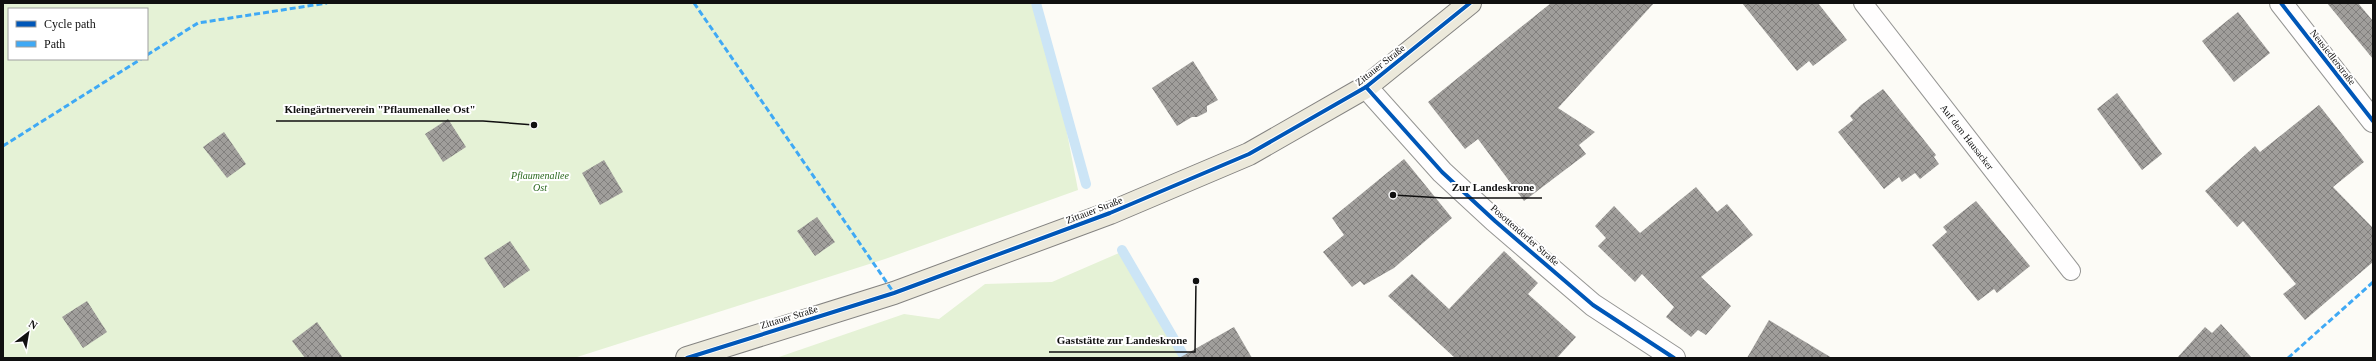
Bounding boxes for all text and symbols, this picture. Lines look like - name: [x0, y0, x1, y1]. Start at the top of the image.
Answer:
- legend: [8, 8, 148, 60]
- text: Cycle path: [44, 17, 96, 31]
- street label: Neusiedlerstraße: [2308, 27, 2358, 87]
- text: Path: [44, 37, 65, 51]
- street label: Zittauer Straße: [1353, 42, 1407, 88]
- callout: Kleingärtnerverein "Pflaumenallee Ost": [276, 98, 483, 121]
- street label: Auf dem Hausacker: [1938, 102, 1996, 172]
- text: Kleingärtnerverein "Pflaumenallee Ost": [284, 103, 476, 115]
- park label: Pflaumenallee Ost: [510, 170, 569, 193]
- callout: Zur Landeskrone: [1443, 175, 1542, 198]
- text: Zur Landeskrone: [1452, 181, 1534, 193]
- street label: Zittauer Straße: [1064, 194, 1124, 226]
- street label: Posottendorfer Straße: [1489, 202, 1562, 268]
- street label: Zittauer Straße: [759, 303, 820, 331]
- north arrow: [8, 313, 48, 353]
- text: N: [27, 317, 40, 332]
- callout: Gaststätte zur Landeskrone: [1049, 329, 1195, 352]
- text: Gaststätte zur Landeskrone: [1057, 334, 1187, 346]

